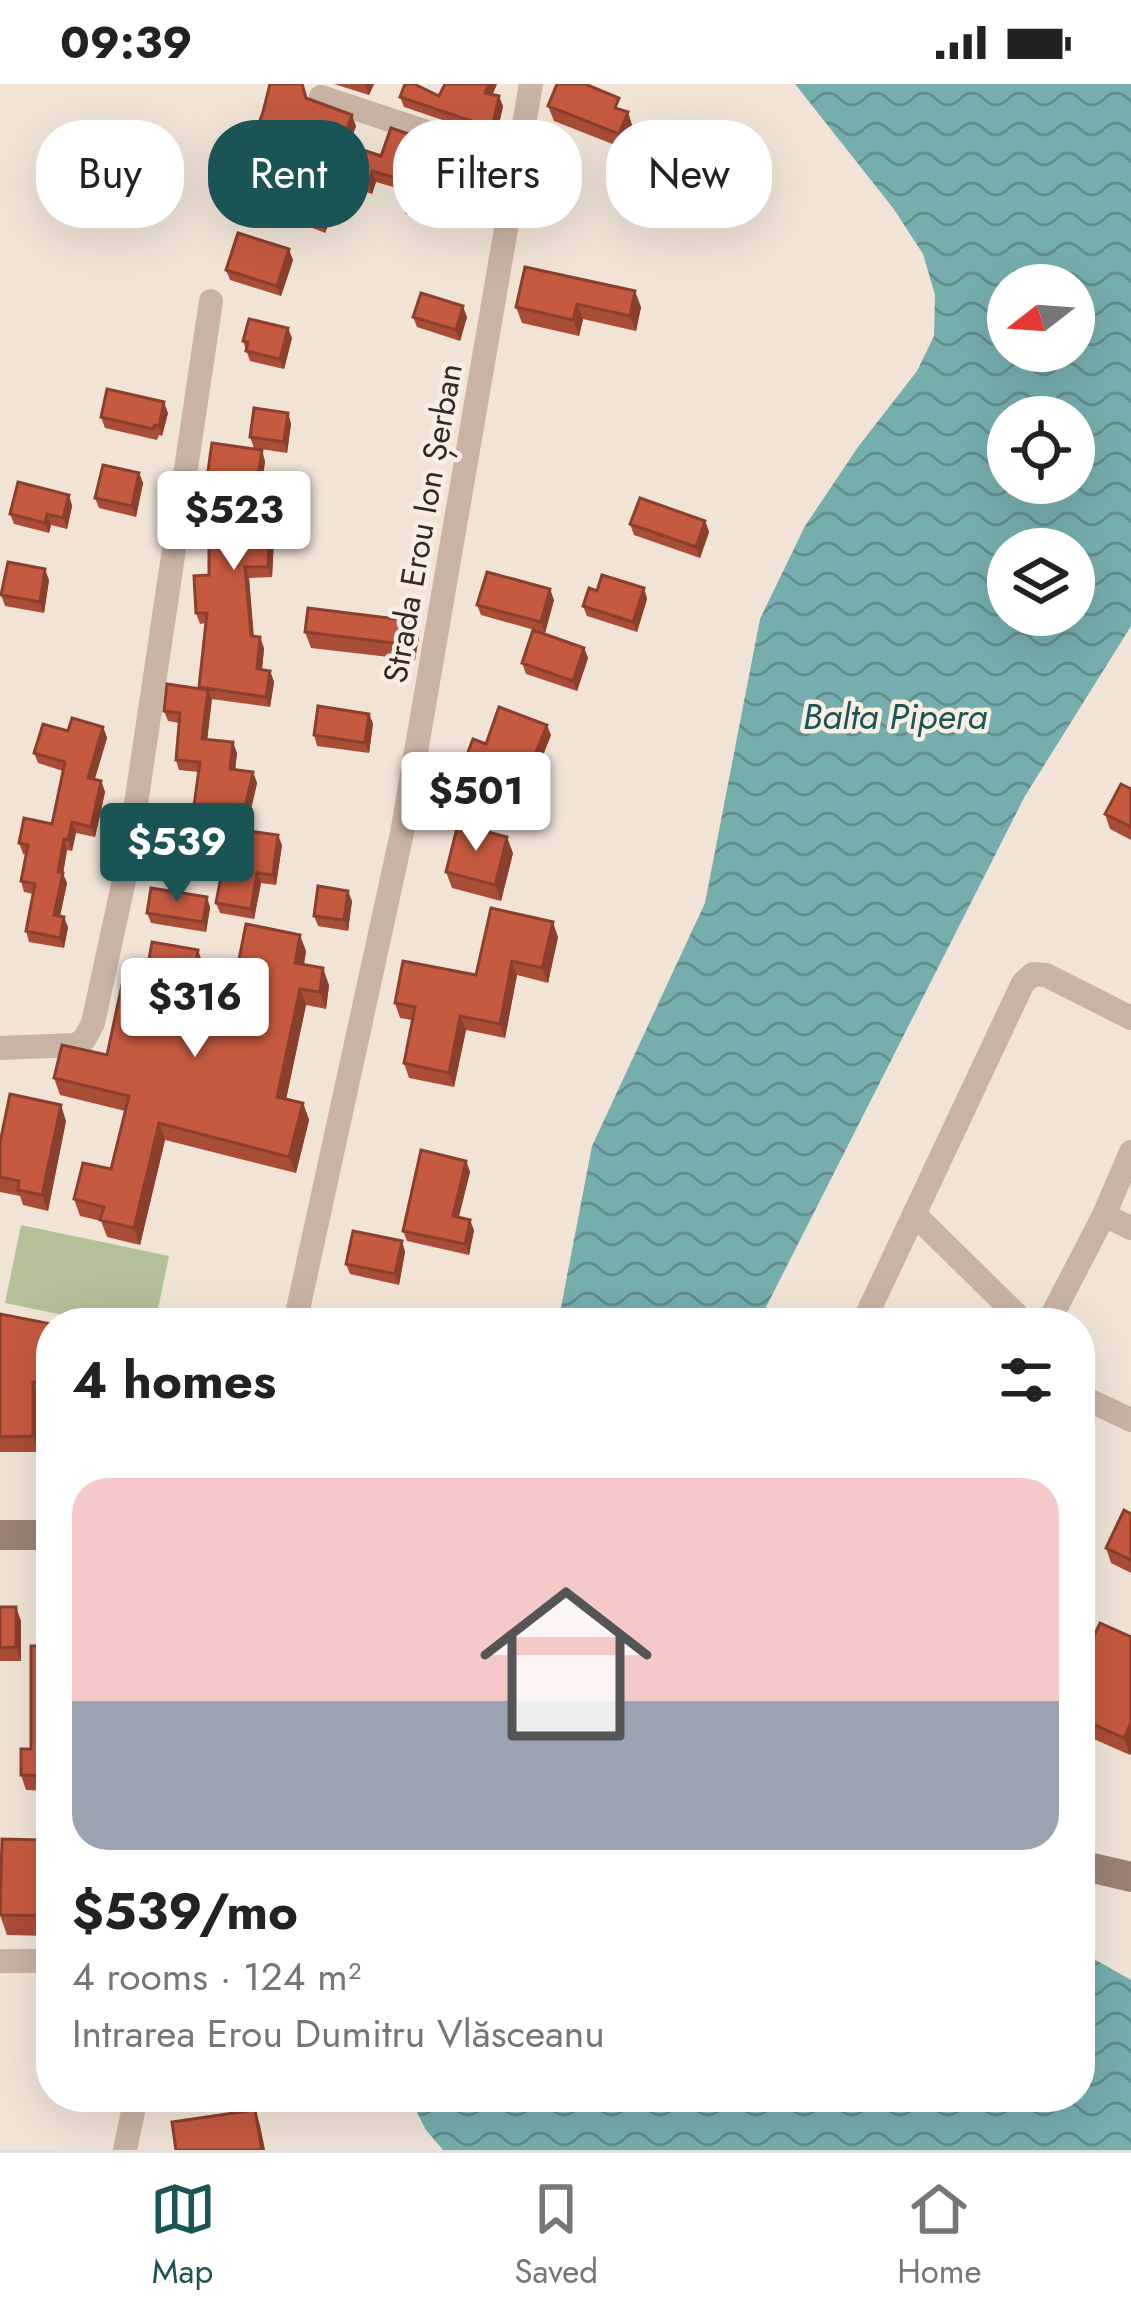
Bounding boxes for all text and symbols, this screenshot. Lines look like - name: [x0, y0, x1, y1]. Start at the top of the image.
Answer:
- text: 09:39: [60, 10, 192, 75]
- chip: Buy: [36, 120, 184, 228]
- chip: Rent: [208, 120, 369, 228]
- chip: Filters: [393, 120, 582, 228]
- chip: New: [606, 120, 772, 228]
- north arrow: [987, 264, 1095, 372]
- map controls: [987, 264, 1095, 636]
- street label: Strada Erou Ion Șerban: [371, 360, 474, 687]
- button: locate: [987, 396, 1095, 504]
- pin: $523: [163, 471, 305, 573]
- text: $523: [184, 481, 284, 538]
- button: layers: [987, 528, 1095, 636]
- water label: Balta Pipera: [803, 690, 987, 742]
- pin: $501: [405, 752, 547, 854]
- text: $501: [428, 762, 524, 819]
- pin: $539: [106, 803, 248, 905]
- text: $539: [127, 813, 227, 870]
- pin: $316: [124, 958, 266, 1060]
- text: $316: [148, 968, 242, 1025]
- text: 4 homes: [72, 1343, 276, 1417]
- icon: filters: [993, 1347, 1059, 1413]
- icon: home: [458, 1556, 674, 1772]
- text: $539/mo: [72, 1874, 298, 1948]
- text: 4 rooms · 124 m²: [72, 1948, 361, 2005]
- text: Intrarea Erou Dumitru Vlăsceanu: [72, 2005, 605, 2062]
- tab: Map: [150, 2176, 216, 2295]
- tab: Saved: [515, 2176, 598, 2295]
- tab: Home: [897, 2176, 981, 2295]

